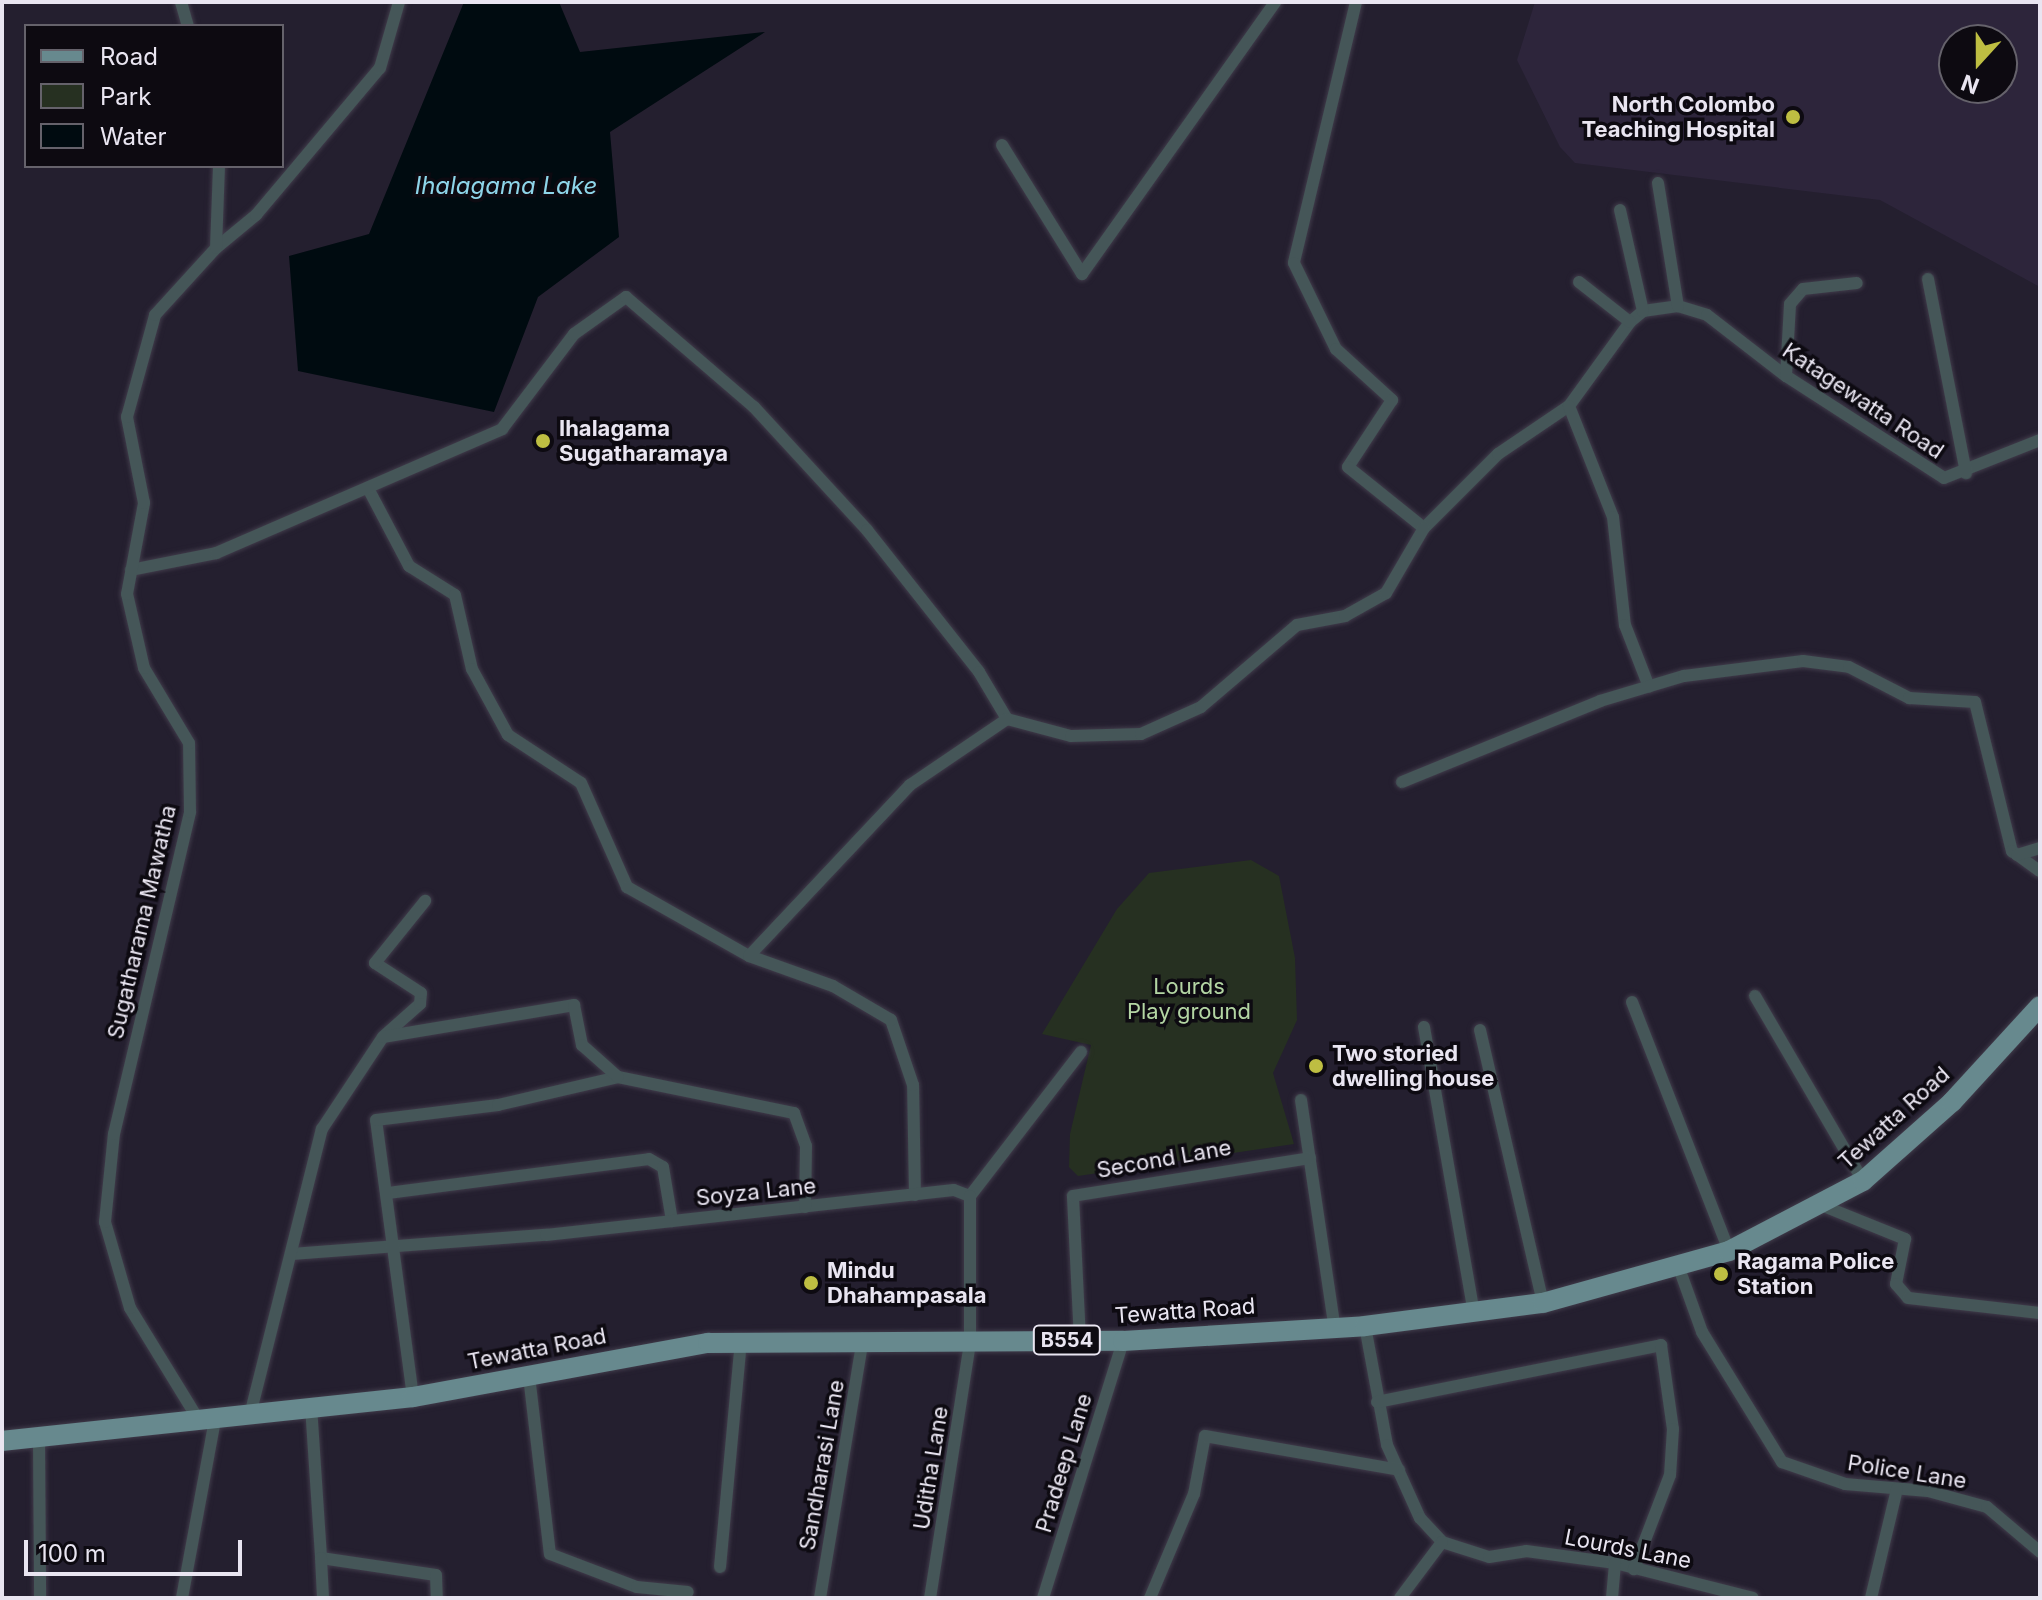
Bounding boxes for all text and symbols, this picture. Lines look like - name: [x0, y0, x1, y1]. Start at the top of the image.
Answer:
- legend: [24, 24, 284, 168]
- north arrow: [1938, 24, 2018, 104]
- text: Road: [100, 42, 158, 71]
- text: N: [1958, 69, 1983, 100]
- text: Park: [100, 82, 151, 111]
- place label: North Colombo Teaching Hospital: [1582, 91, 1775, 142]
- marker: North Colombo Teaching Hospital: [1782, 106, 1804, 128]
- text: Water: [100, 122, 167, 151]
- water label: Ihalagama Lake: [415, 172, 597, 200]
- street label: Katagewatta Road: [1777, 337, 1949, 465]
- place label: Ihalagama Sugatharamaya: [559, 415, 728, 466]
- marker: Ihalagama Sugatharamaya: [534, 432, 552, 450]
- street label: Sugatharama Mawatha: [102, 803, 182, 1041]
- park label: Lourds Play ground: [1127, 973, 1251, 1024]
- place label: Two storied dwelling house: [1332, 1040, 1494, 1092]
- marker: Two storied dwelling house: [1307, 1057, 1325, 1075]
- street label: Tewatta Road: [1833, 1061, 1955, 1175]
- street label: Second Lane: [1095, 1134, 1233, 1184]
- street label: Soyza Lane: [695, 1173, 817, 1211]
- place label: Ragama Police Station: [1737, 1248, 1894, 1300]
- place label: Mindu Dhahampasala: [827, 1257, 987, 1308]
- marker: Ragama Police Station: [1712, 1265, 1730, 1283]
- marker: Mindu Dhahampasala: [802, 1274, 820, 1292]
- street label: Tewatta Road: [1114, 1293, 1256, 1329]
- street label: Tewatta Road: [465, 1323, 609, 1375]
- road number: B554: [1031, 1324, 1103, 1356]
- street label: Sandharasi Lane: [794, 1378, 850, 1552]
- street label: Pradeep Lane: [1030, 1390, 1098, 1536]
- street label: Uditha Lane: [908, 1404, 954, 1532]
- street label: Police Lane: [1846, 1450, 1968, 1494]
- scale bar: [28, 1524, 246, 1574]
- street label: Lourds Lane: [1562, 1524, 1694, 1574]
- text: 100 m: [38, 1539, 106, 1568]

